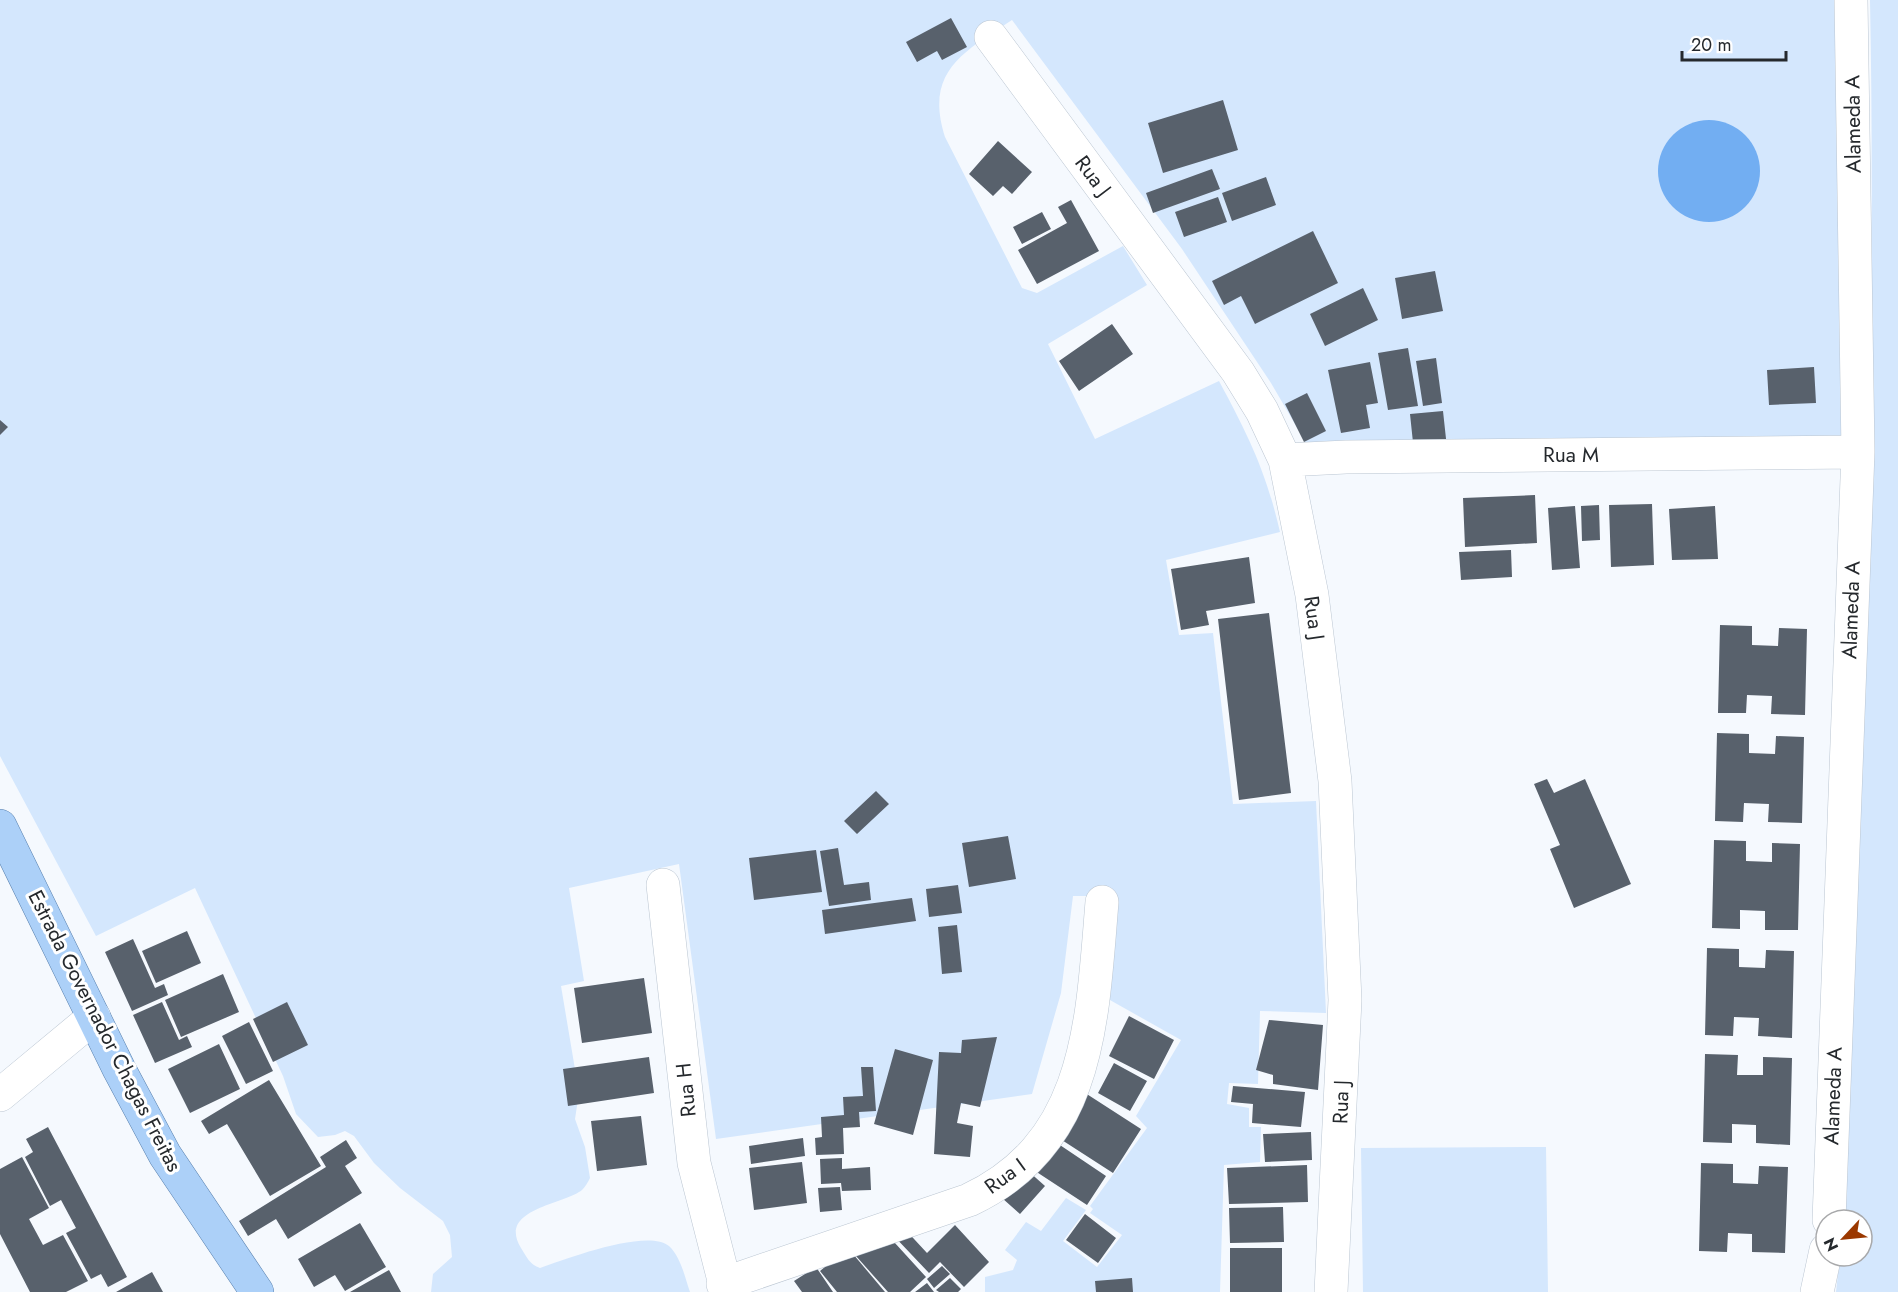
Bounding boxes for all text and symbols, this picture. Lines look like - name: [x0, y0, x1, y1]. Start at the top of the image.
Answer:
- scale bar: [1682, 24, 1786, 62]
- text: 20 m: [1691, 32, 1731, 58]
- street label: Alameda A: [1837, 74, 1869, 173]
- street label: Rua J: [1068, 149, 1118, 203]
- street label: Rua M: [1543, 440, 1599, 470]
- street label: Alameda A: [1834, 560, 1868, 660]
- street label: Rua J: [1296, 594, 1332, 642]
- street label: Estrada Governador Chagas Freitas: [21, 885, 189, 1177]
- street label: Alameda A: [1816, 1046, 1850, 1146]
- street label: Rua H: [668, 1061, 704, 1119]
- street label: Rua J: [1325, 1079, 1357, 1125]
- street label: Rua I: [978, 1151, 1032, 1201]
- north arrow: [1814, 1208, 1874, 1268]
- text: N: [1818, 1234, 1844, 1255]

